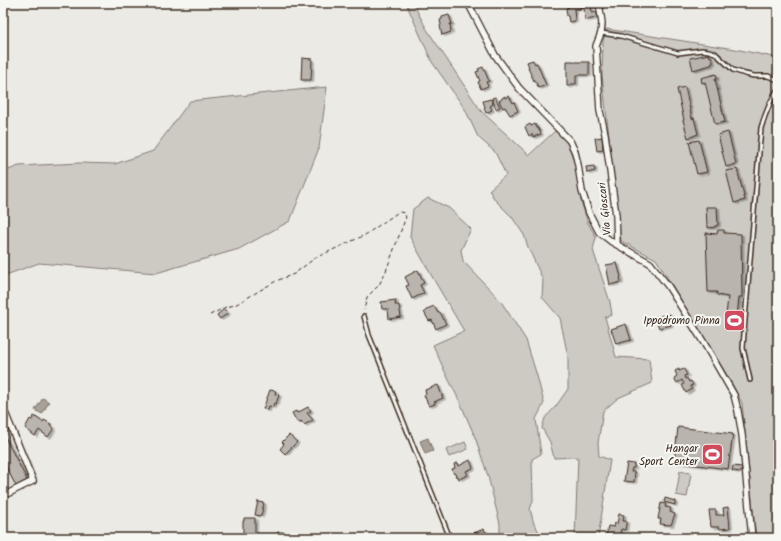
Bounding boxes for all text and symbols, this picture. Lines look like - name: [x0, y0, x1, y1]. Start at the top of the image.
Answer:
- street label: Via Gioscari: [593, 181, 617, 236]
- sports icon: Ippodromo Pinna: [722, 307, 748, 333]
- place label: Ippodromo Pinna: [643, 312, 720, 330]
- place label: Hangar Sport Center: [639, 440, 699, 471]
- sports icon: Hangar Sport Center: [700, 441, 726, 467]

